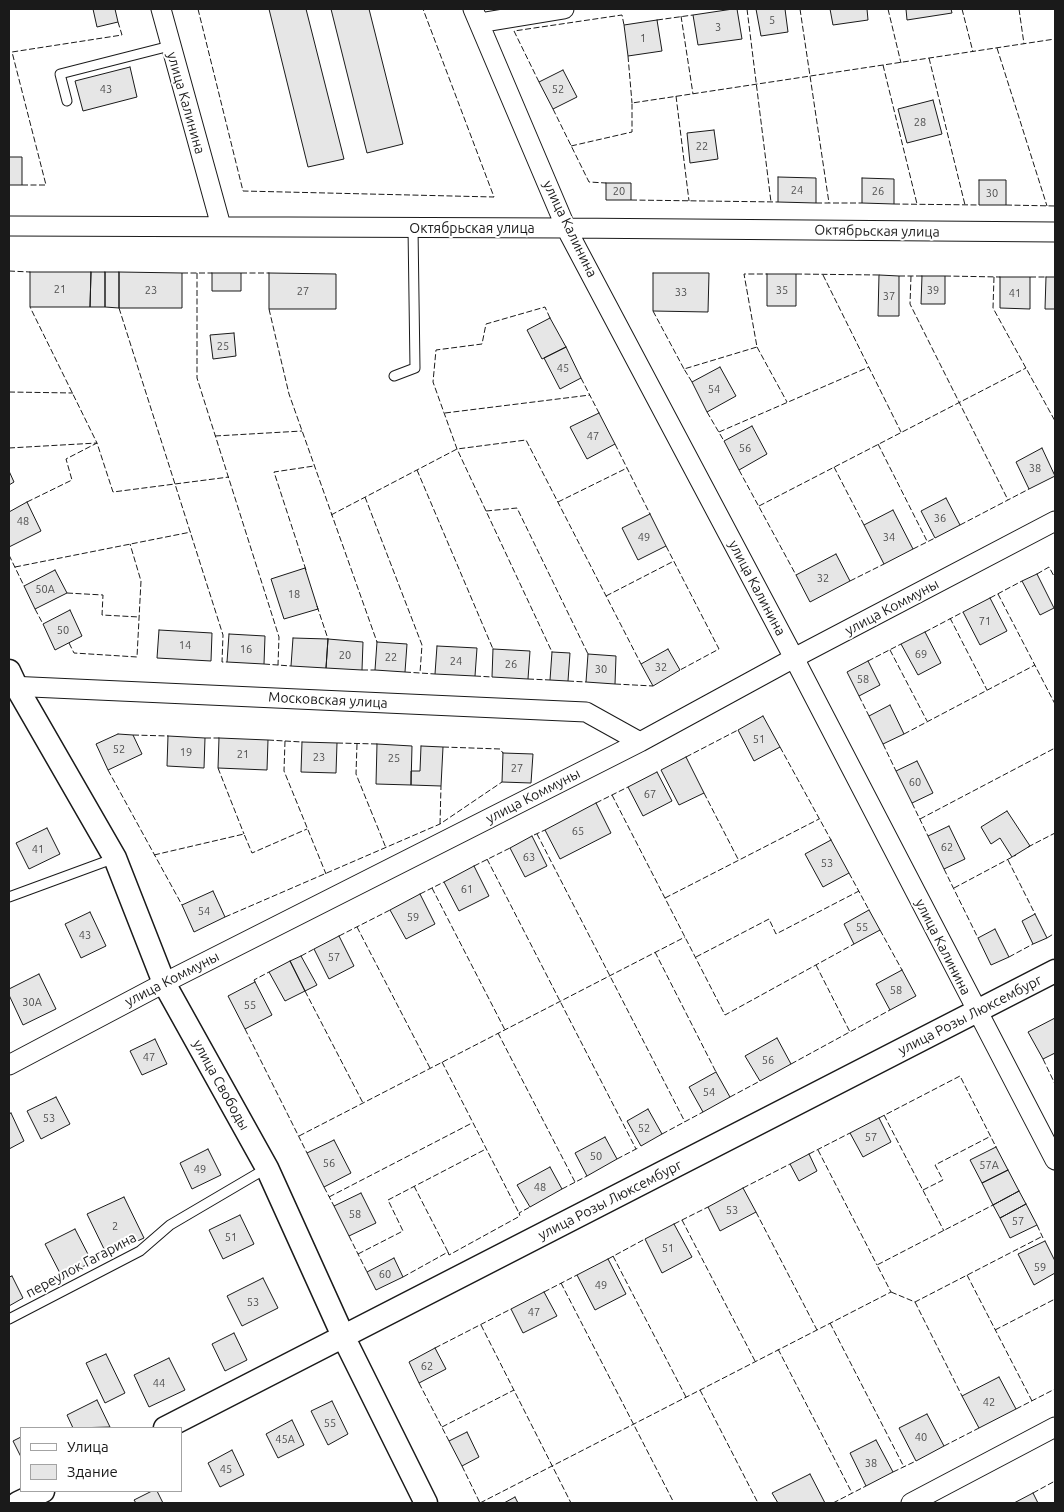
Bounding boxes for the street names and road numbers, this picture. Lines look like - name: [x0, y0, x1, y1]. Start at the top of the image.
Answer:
- street label: улица Калинина: [163, 50, 209, 156]
- street label: улица Калинина: [539, 178, 601, 280]
- street label: Октябрьская улица: [409, 220, 535, 236]
- street label: Октябрьская улица: [814, 222, 940, 240]
- street label: улица Калинина: [725, 537, 789, 639]
- street label: улица Коммуны: [842, 575, 942, 639]
- street label: Московская улица: [268, 688, 388, 712]
- street label: улица Коммуны: [483, 765, 583, 827]
- street label: улица Калинина: [912, 896, 974, 998]
- street label: улица Коммуны: [122, 948, 222, 1010]
- street label: улица Розы Люксембург: [895, 971, 1045, 1059]
- street label: улица Свободы: [189, 1037, 253, 1133]
- street label: улица Розы Люксембург: [535, 1156, 685, 1244]
- street label: переулок Гагарина: [23, 1229, 139, 1301]

